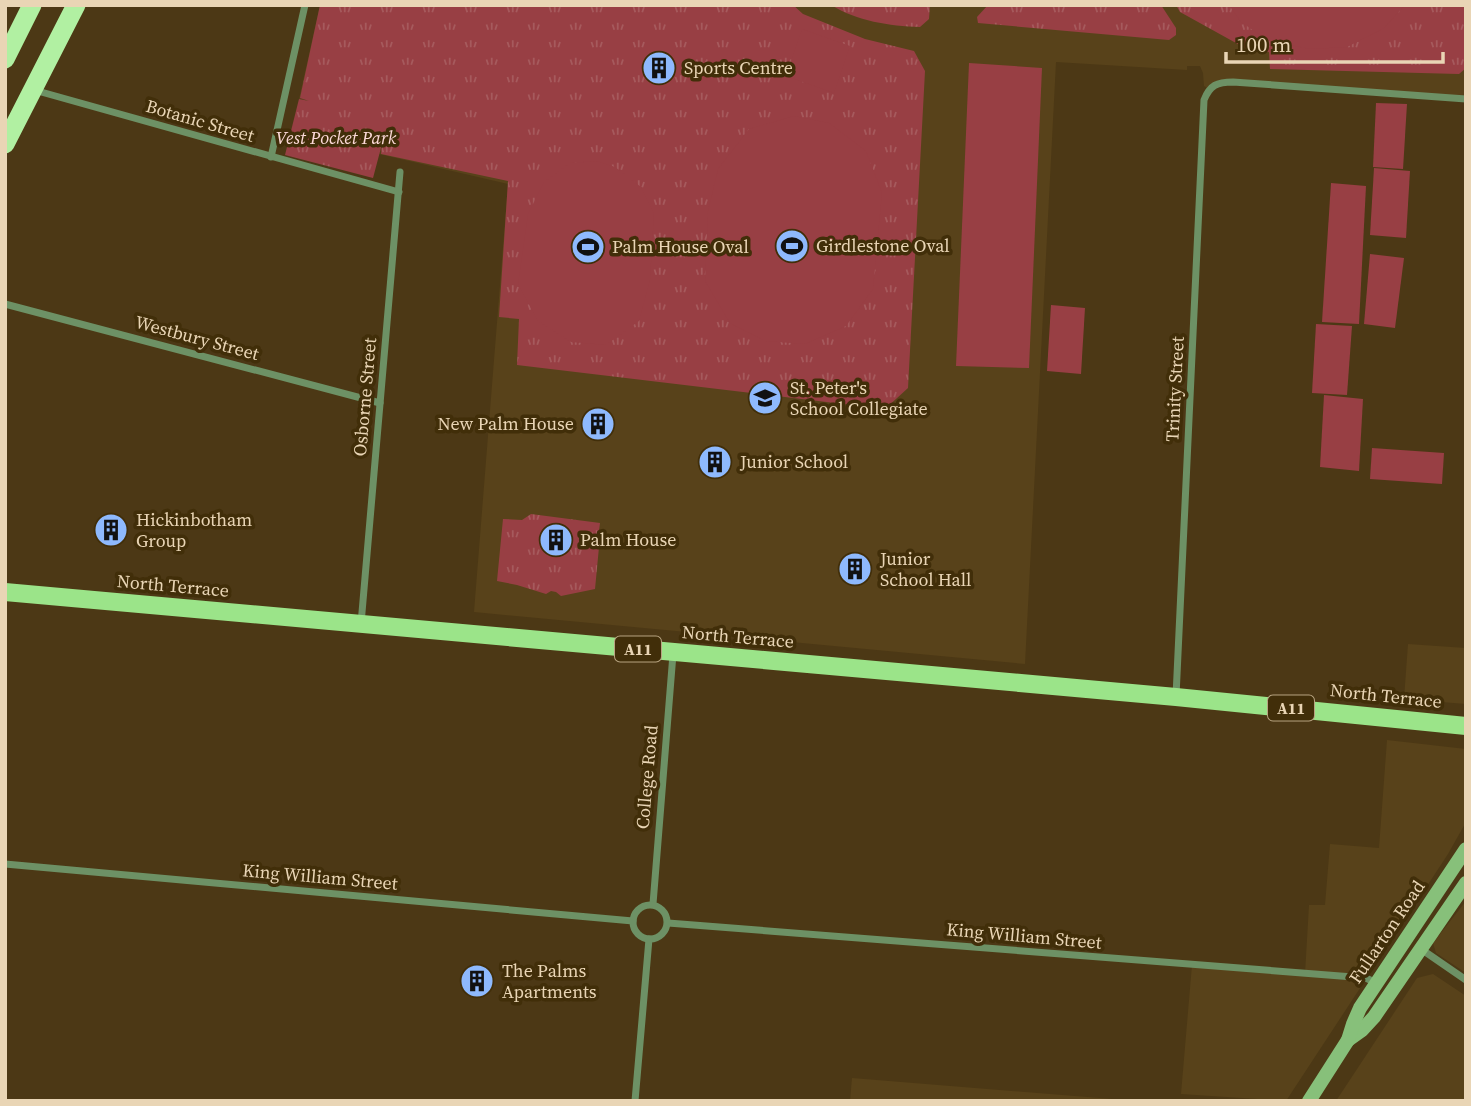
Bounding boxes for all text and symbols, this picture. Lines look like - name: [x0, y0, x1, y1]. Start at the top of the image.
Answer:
- scale bar: [1226, 21, 1443, 65]
- text: 100 m: [1236, 30, 1291, 59]
- building icon: Sports Centre: [640, 49, 678, 87]
- place label: Sports Centre: [684, 55, 793, 80]
- street label: Botanic Street: [143, 93, 257, 148]
- park label: Vest Pocket Park: [276, 125, 397, 150]
- sports icon: Girdlestone Oval: [773, 227, 811, 265]
- sports icon: Palm House Oval: [569, 228, 607, 266]
- place label: Girdlestone Oval: [816, 233, 950, 258]
- place label: Palm House Oval: [612, 234, 749, 259]
- street label: Westbury Street: [132, 309, 262, 366]
- street label: Osborne Street: [347, 336, 382, 457]
- street label: Trinity Street: [1159, 336, 1190, 442]
- place label: St. Peter's School Collegiate: [790, 375, 928, 421]
- school or university icon: St. Peter's School Collegiate: [746, 379, 784, 417]
- building icon: New Palm House: [579, 405, 617, 443]
- place label: New Palm House: [437, 411, 574, 436]
- building icon: Junior School: [696, 443, 734, 481]
- place label: Junior School: [739, 449, 848, 474]
- place label: Hickinbotham Group: [136, 507, 252, 553]
- building icon: Hickinbotham Group: [92, 511, 130, 549]
- building icon: Palm House: [537, 521, 575, 559]
- place label: Palm House: [580, 527, 677, 552]
- place label: Junior School Hall: [879, 546, 971, 592]
- building icon: Junior School Hall: [836, 550, 874, 588]
- street label: North Terrace: [116, 568, 230, 603]
- street label: North Terrace: [681, 619, 795, 654]
- road number: A11: [615, 636, 661, 662]
- street label: North Terrace: [1329, 677, 1443, 714]
- road number: A11: [1268, 695, 1314, 720]
- street label: College Road: [630, 724, 663, 830]
- street label: King William Street: [241, 857, 399, 896]
- street label: Fullarton Road: [1343, 875, 1430, 988]
- street label: King William Street: [945, 916, 1103, 955]
- place label: The Palms Apartments: [502, 958, 597, 1004]
- building icon: The Palms Apartments: [458, 962, 496, 1000]

